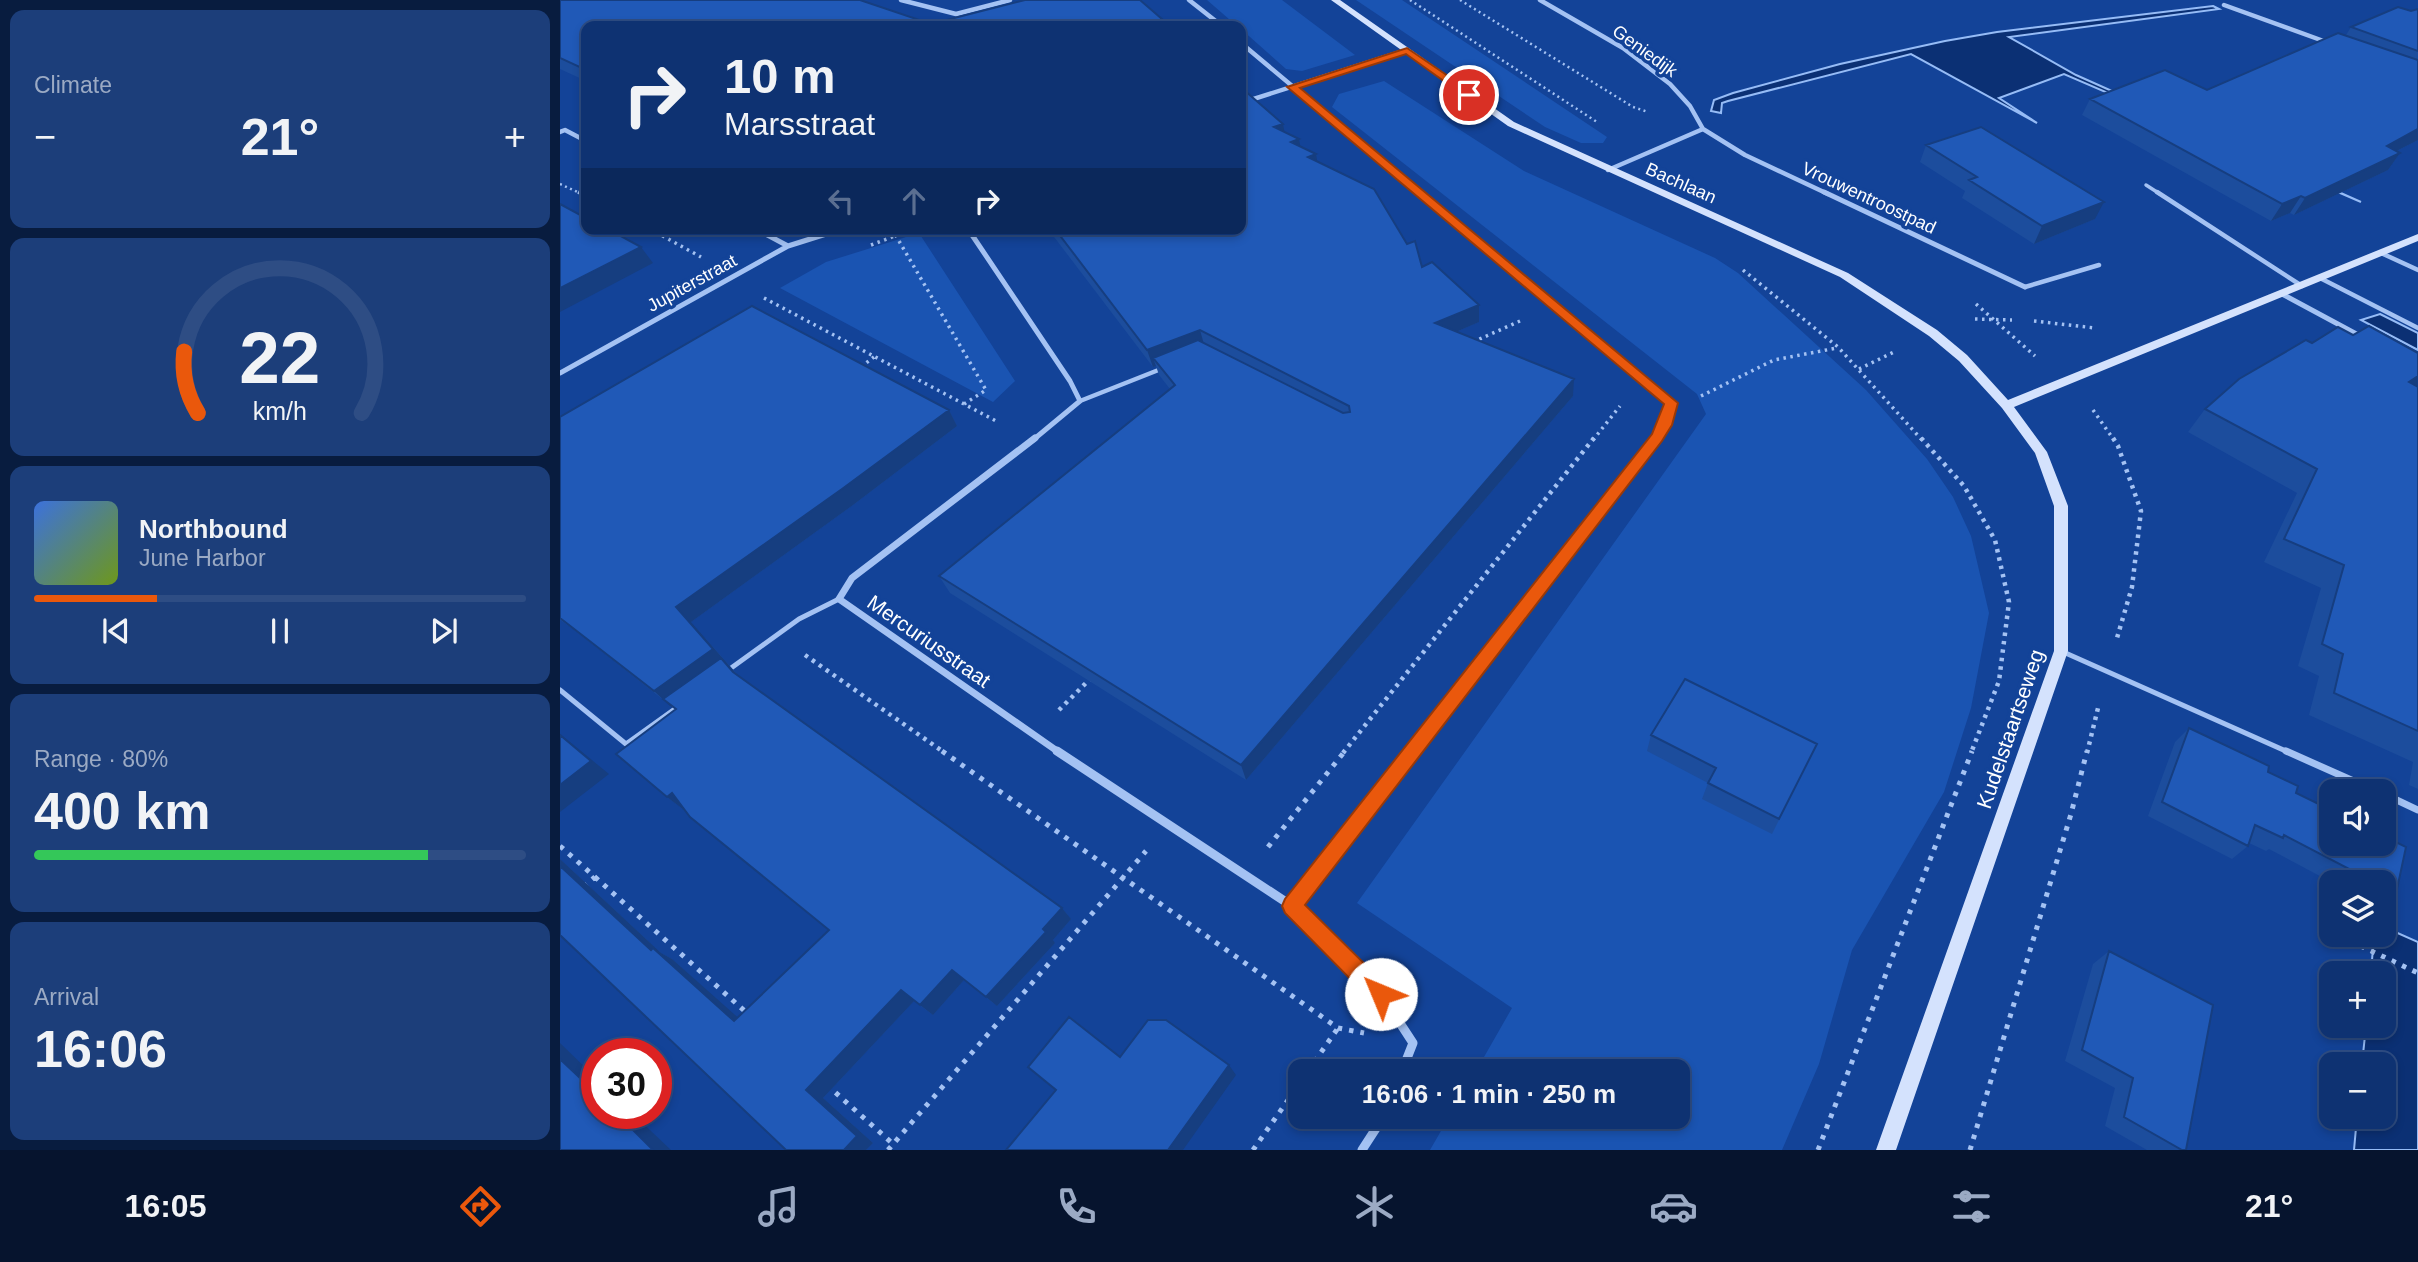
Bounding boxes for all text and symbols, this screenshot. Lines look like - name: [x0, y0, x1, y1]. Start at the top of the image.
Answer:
- street label: Geniedijk: [1609, 21, 1682, 82]
- icon: right: [609, 49, 700, 140]
- text: 10 m: [724, 49, 836, 103]
- pin: [1439, 65, 1499, 125]
- text: Climate: [34, 72, 112, 98]
- icon: arrive: [1450, 76, 1488, 114]
- text: Marsstraat: [724, 106, 875, 142]
- text: 21°: [241, 108, 319, 166]
- text: −: [34, 116, 56, 158]
- text: +: [504, 116, 526, 158]
- street label: Vrouwentroostpad: [1799, 158, 1939, 238]
- street label: Bachlaan: [1643, 159, 1719, 207]
- icon: left: [822, 182, 860, 220]
- icon: ahead: [895, 182, 933, 220]
- icon: right: [968, 182, 1006, 220]
- street label: Jupiterstraat: [644, 250, 740, 316]
- text: 22: [240, 317, 320, 398]
- text: km/h: [253, 397, 307, 425]
- text: Northbound: [139, 514, 288, 544]
- text: June Harbor: [139, 545, 266, 571]
- street label: Mercuriusstraat: [863, 590, 995, 692]
- icon: previous: [97, 612, 135, 650]
- icon: pause: [261, 612, 299, 650]
- icon: next: [425, 612, 463, 650]
- street label: Kudelstaartseweg: [1972, 646, 2048, 812]
- text: Range · 80%: [34, 746, 168, 772]
- map controls: [2319, 779, 2396, 1129]
- button: sound: [2319, 779, 2396, 856]
- text: 400 km: [34, 782, 210, 840]
- button: layers: [2319, 870, 2396, 947]
- position arrow: [1344, 957, 1418, 1031]
- button: +: [2319, 961, 2396, 1038]
- text: Arrival: [34, 984, 99, 1010]
- text: 16:06: [34, 1020, 167, 1078]
- speed limit sign: 30: [581, 1038, 672, 1129]
- button: −: [2319, 1052, 2396, 1129]
- text: 16:06 · 1 min · 250 m: [1362, 1079, 1616, 1109]
- icon: directions: [456, 1182, 505, 1231]
- icon: music: [754, 1182, 803, 1231]
- icon: phone: [1052, 1182, 1101, 1231]
- icon: climate: [1350, 1182, 1399, 1231]
- icon: car: [1649, 1182, 1698, 1231]
- icon: filters: [1947, 1182, 1996, 1231]
- text: 16:05: [125, 1188, 206, 1224]
- text: 21°: [2245, 1188, 2293, 1224]

